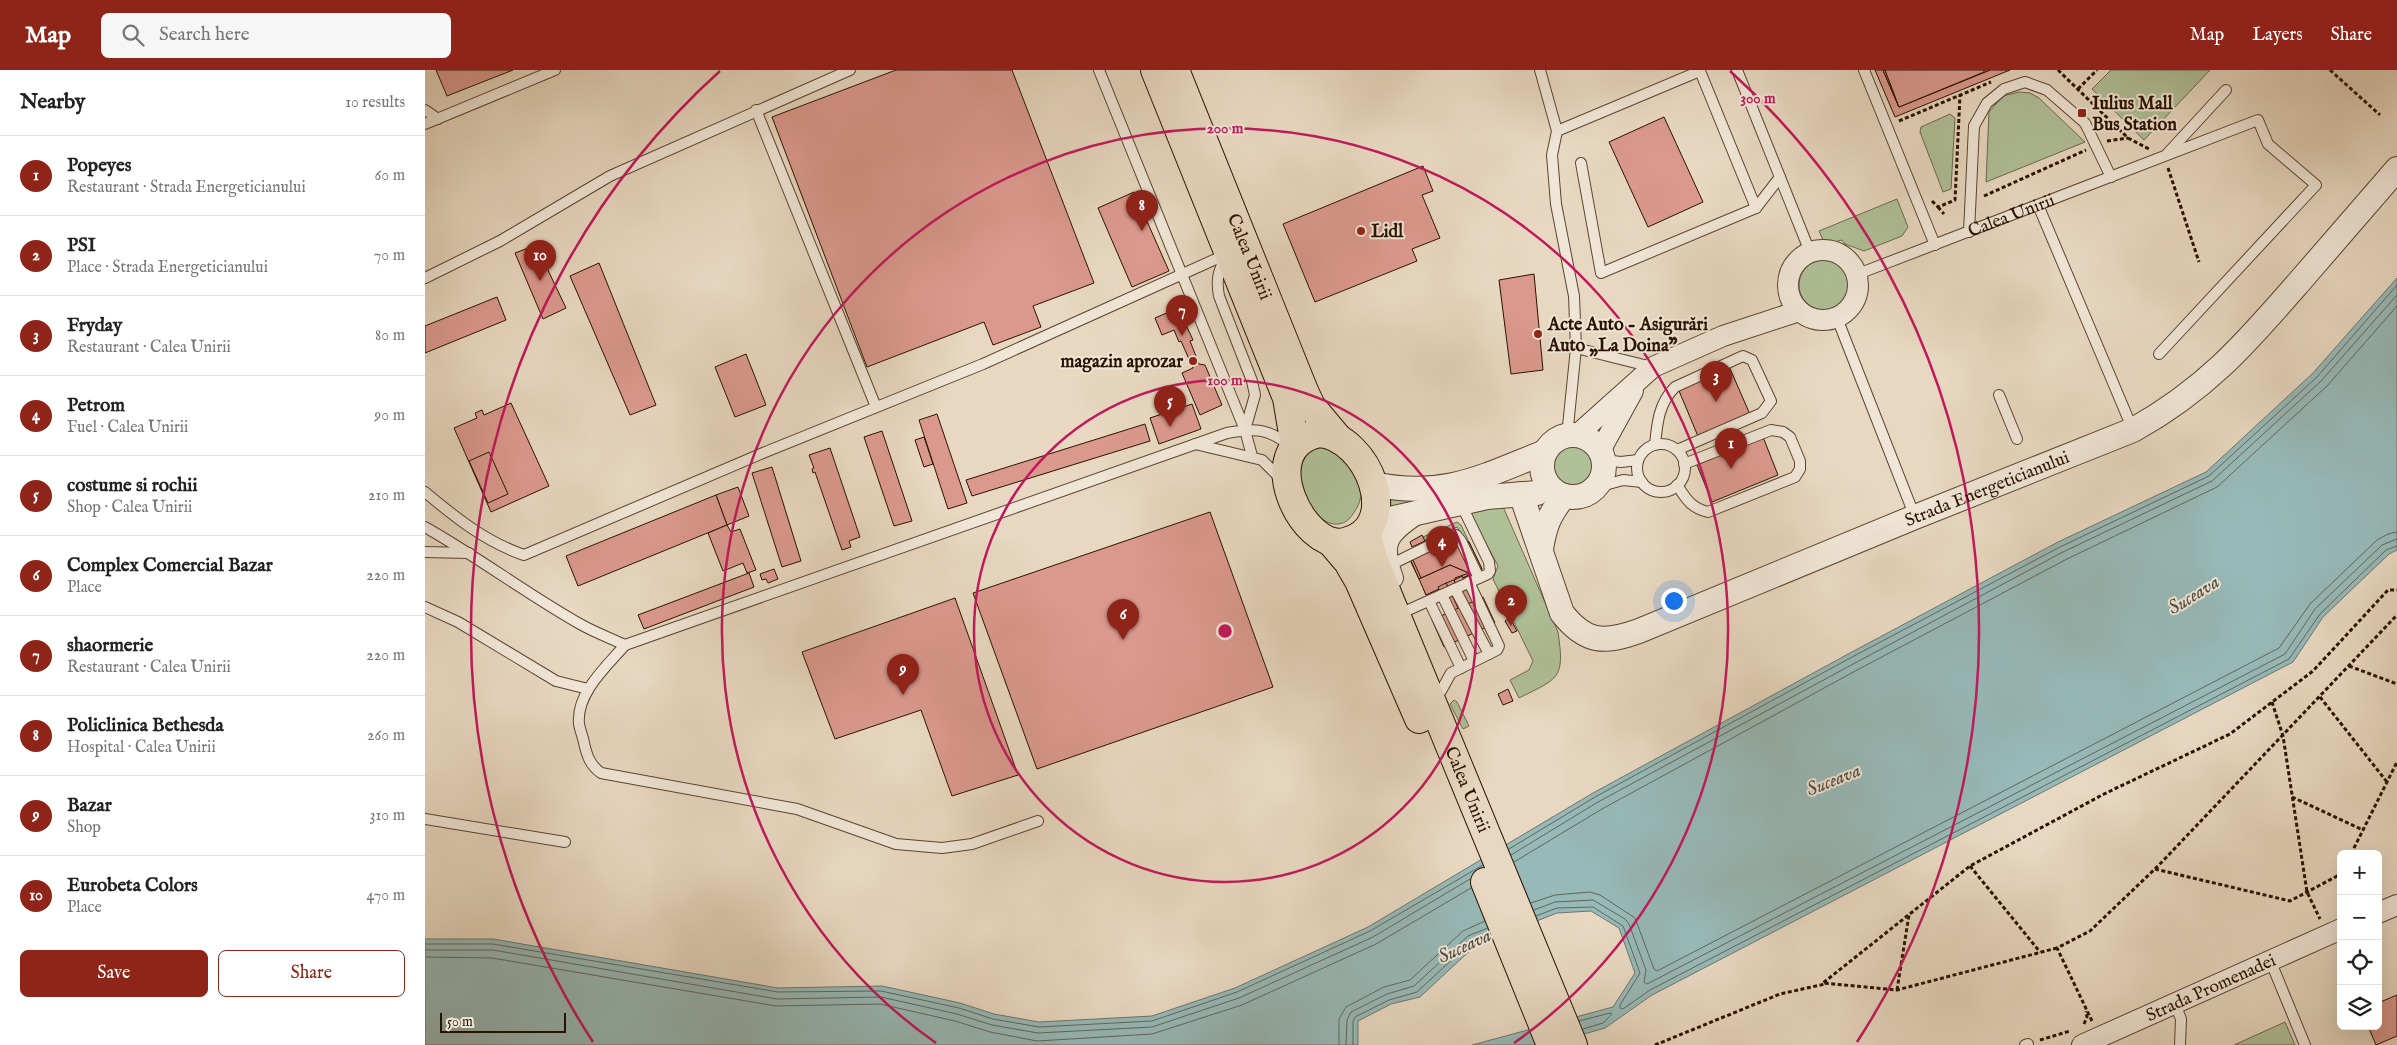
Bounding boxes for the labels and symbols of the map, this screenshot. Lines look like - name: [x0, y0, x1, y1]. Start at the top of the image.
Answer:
- text: 300 m: [1740, 89, 1776, 108]
- place label: Iulius Mall Bus Station: [2092, 93, 2177, 137]
- marker: Iulius Mall Bus Station: [2076, 107, 2088, 119]
- text: 200 m: [1207, 119, 1244, 138]
- street label: Calea Unirii: [1965, 189, 2058, 244]
- pin: 8: [1126, 190, 1158, 231]
- street label: Calea Unirii: [1221, 211, 1276, 304]
- place label: Lidl: [1371, 221, 1404, 244]
- marker: Lidl: [1355, 225, 1367, 237]
- pin: 10: [524, 240, 556, 281]
- pin: 7: [1166, 295, 1198, 336]
- place label: Acte Auto - Asigurări Auto „La Doina”: [1547, 314, 1708, 358]
- marker: Acte Auto - Asigurări Auto „La Doina”: [1532, 328, 1544, 340]
- place label: magazin aprozar: [1061, 351, 1183, 374]
- marker: magazin aprozar: [1187, 355, 1199, 367]
- pin: 3: [1700, 361, 1732, 402]
- text: 100 m: [1207, 371, 1243, 390]
- pin: 5: [1154, 386, 1186, 427]
- pin: 1: [1715, 428, 1747, 469]
- street label: Strada Energeticianului: [1902, 446, 2073, 533]
- pin: 4: [1426, 526, 1458, 567]
- water label: Suceava: [2164, 571, 2224, 621]
- pin: 2: [1495, 585, 1527, 626]
- your location: [1661, 588, 1687, 614]
- pin: 6: [1107, 599, 1139, 640]
- centre of rings: [1216, 622, 1234, 640]
- pin: 9: [887, 654, 919, 695]
- street label: Calea Unirii: [1438, 744, 1494, 837]
- water label: Suceava: [1803, 759, 1864, 803]
- water label: Suceava: [1434, 924, 1495, 970]
- street label: Strada Promenadei: [2143, 950, 2280, 1028]
- scale bar: [440, 1010, 566, 1033]

